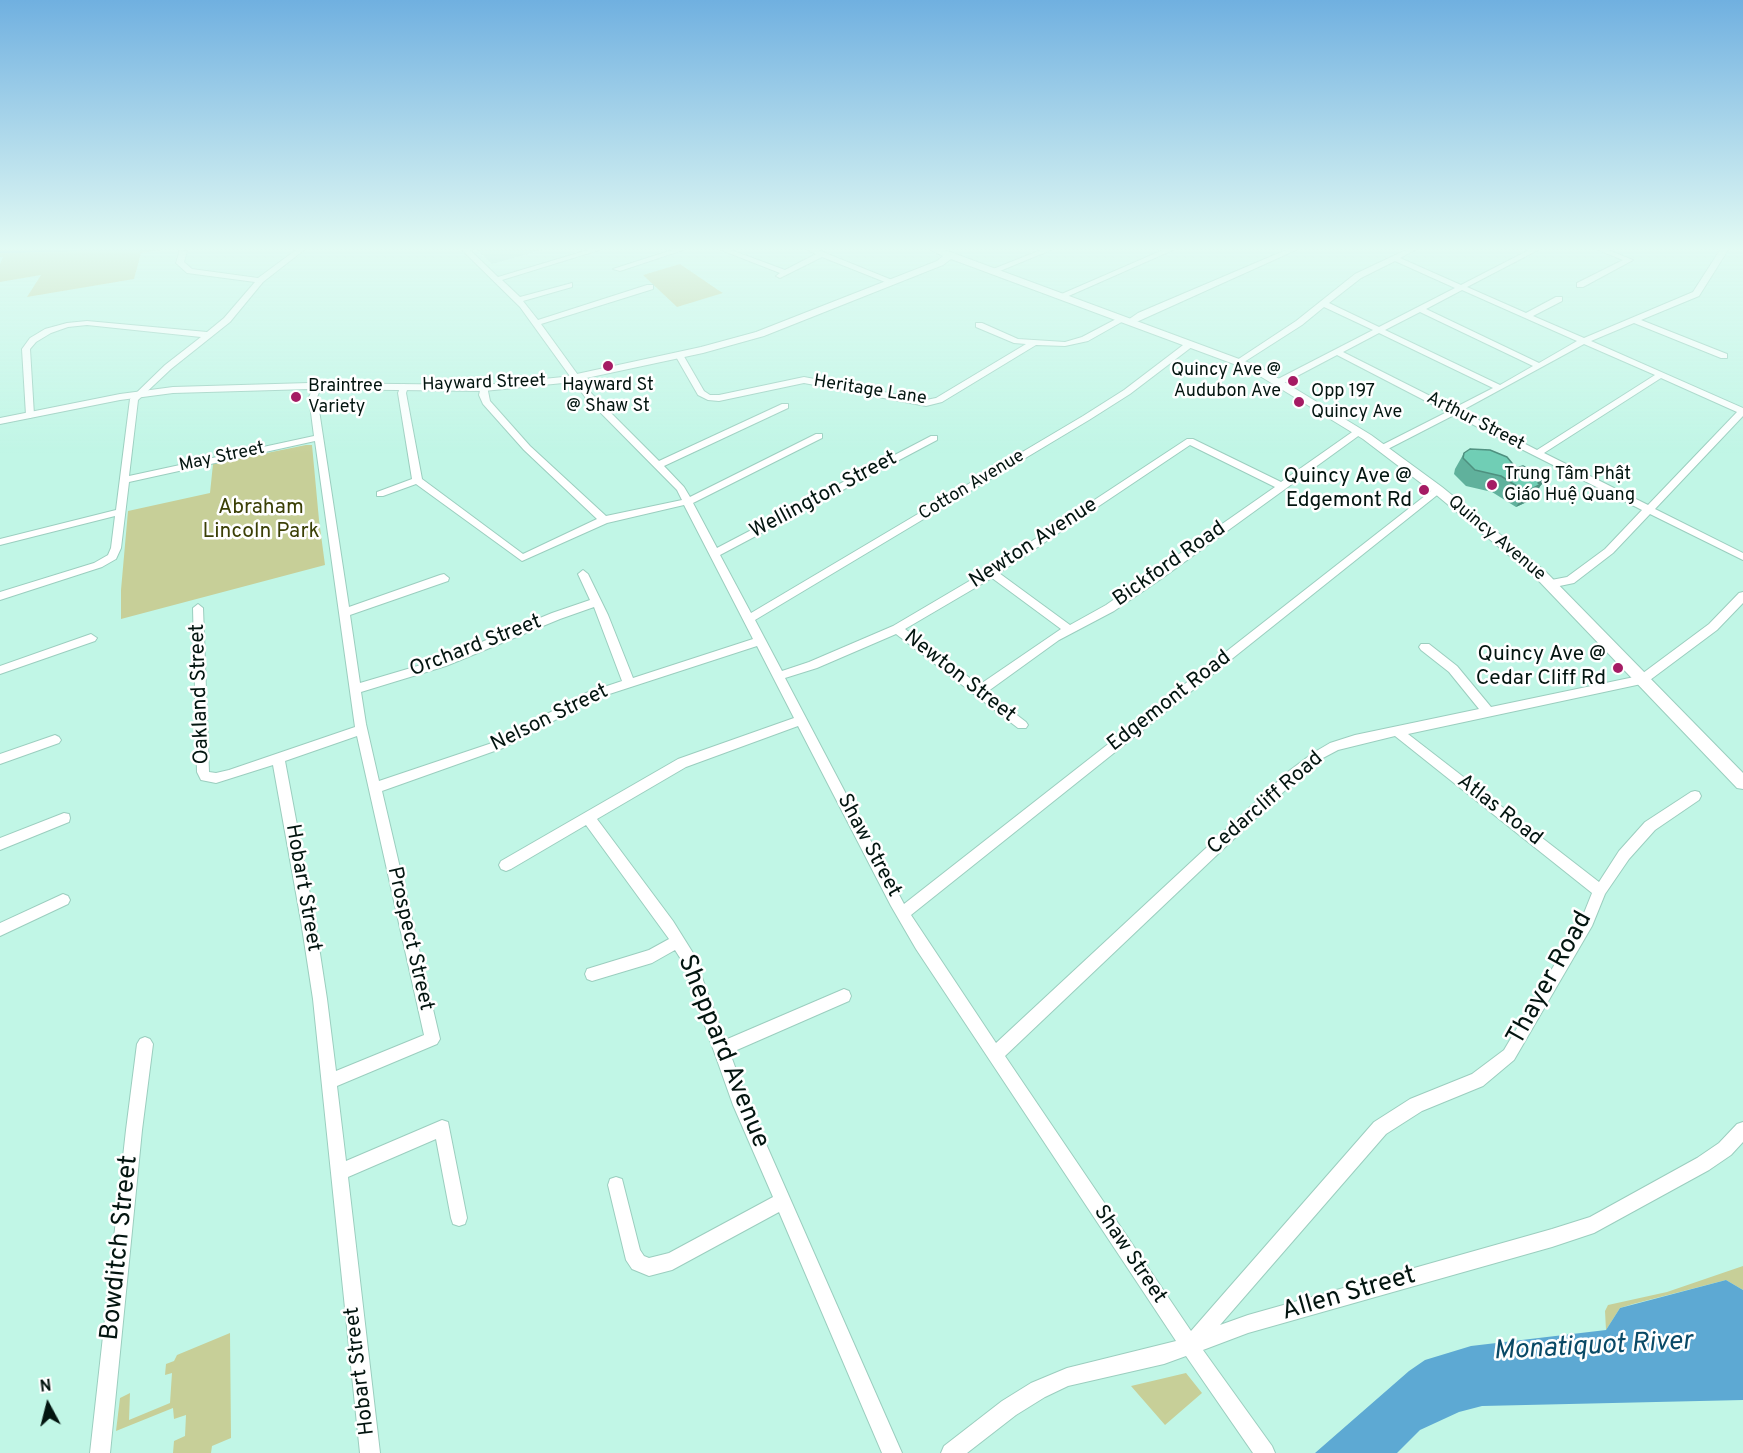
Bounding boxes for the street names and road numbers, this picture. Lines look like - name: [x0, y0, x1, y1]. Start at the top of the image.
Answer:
- street label: Hayward Street: [422, 371, 546, 397]
- street label: Heritage Lane: [812, 371, 928, 411]
- street label: Arthur Street: [1422, 388, 1528, 456]
- street label: May Street: [177, 438, 267, 478]
- street label: Cotton Avenue: [915, 446, 1029, 526]
- street label: Wellington Street: [746, 447, 902, 545]
- street label: Quincy Avenue: [1443, 492, 1549, 586]
- street label: Newton Avenue: [965, 493, 1103, 595]
- street label: Bickford Road: [1109, 517, 1231, 613]
- street label: Orchard Street: [407, 610, 545, 684]
- street label: Oakland Street: [186, 623, 216, 765]
- street label: Newton Street: [898, 625, 1020, 729]
- street label: Edgemont Road: [1103, 646, 1237, 758]
- street label: Nelson Street: [487, 680, 613, 758]
- street label: Cedarcliff Road: [1203, 747, 1329, 861]
- street label: Atlas Road: [1451, 770, 1547, 852]
- street label: Shaw Street: [830, 790, 906, 902]
- street label: Hobart Street: [278, 822, 326, 954]
- street label: Prospect Street: [380, 865, 438, 1013]
- street label: Thayer Road: [1502, 907, 1600, 1051]
- street label: Sheppard Avenue: [669, 951, 775, 1153]
- street label: Bowditch Street: [96, 1154, 146, 1342]
- street label: Shaw Street: [1087, 1201, 1171, 1309]
- street label: Allen Street: [1278, 1261, 1420, 1329]
- street label: Hobart Street: [341, 1305, 381, 1437]

